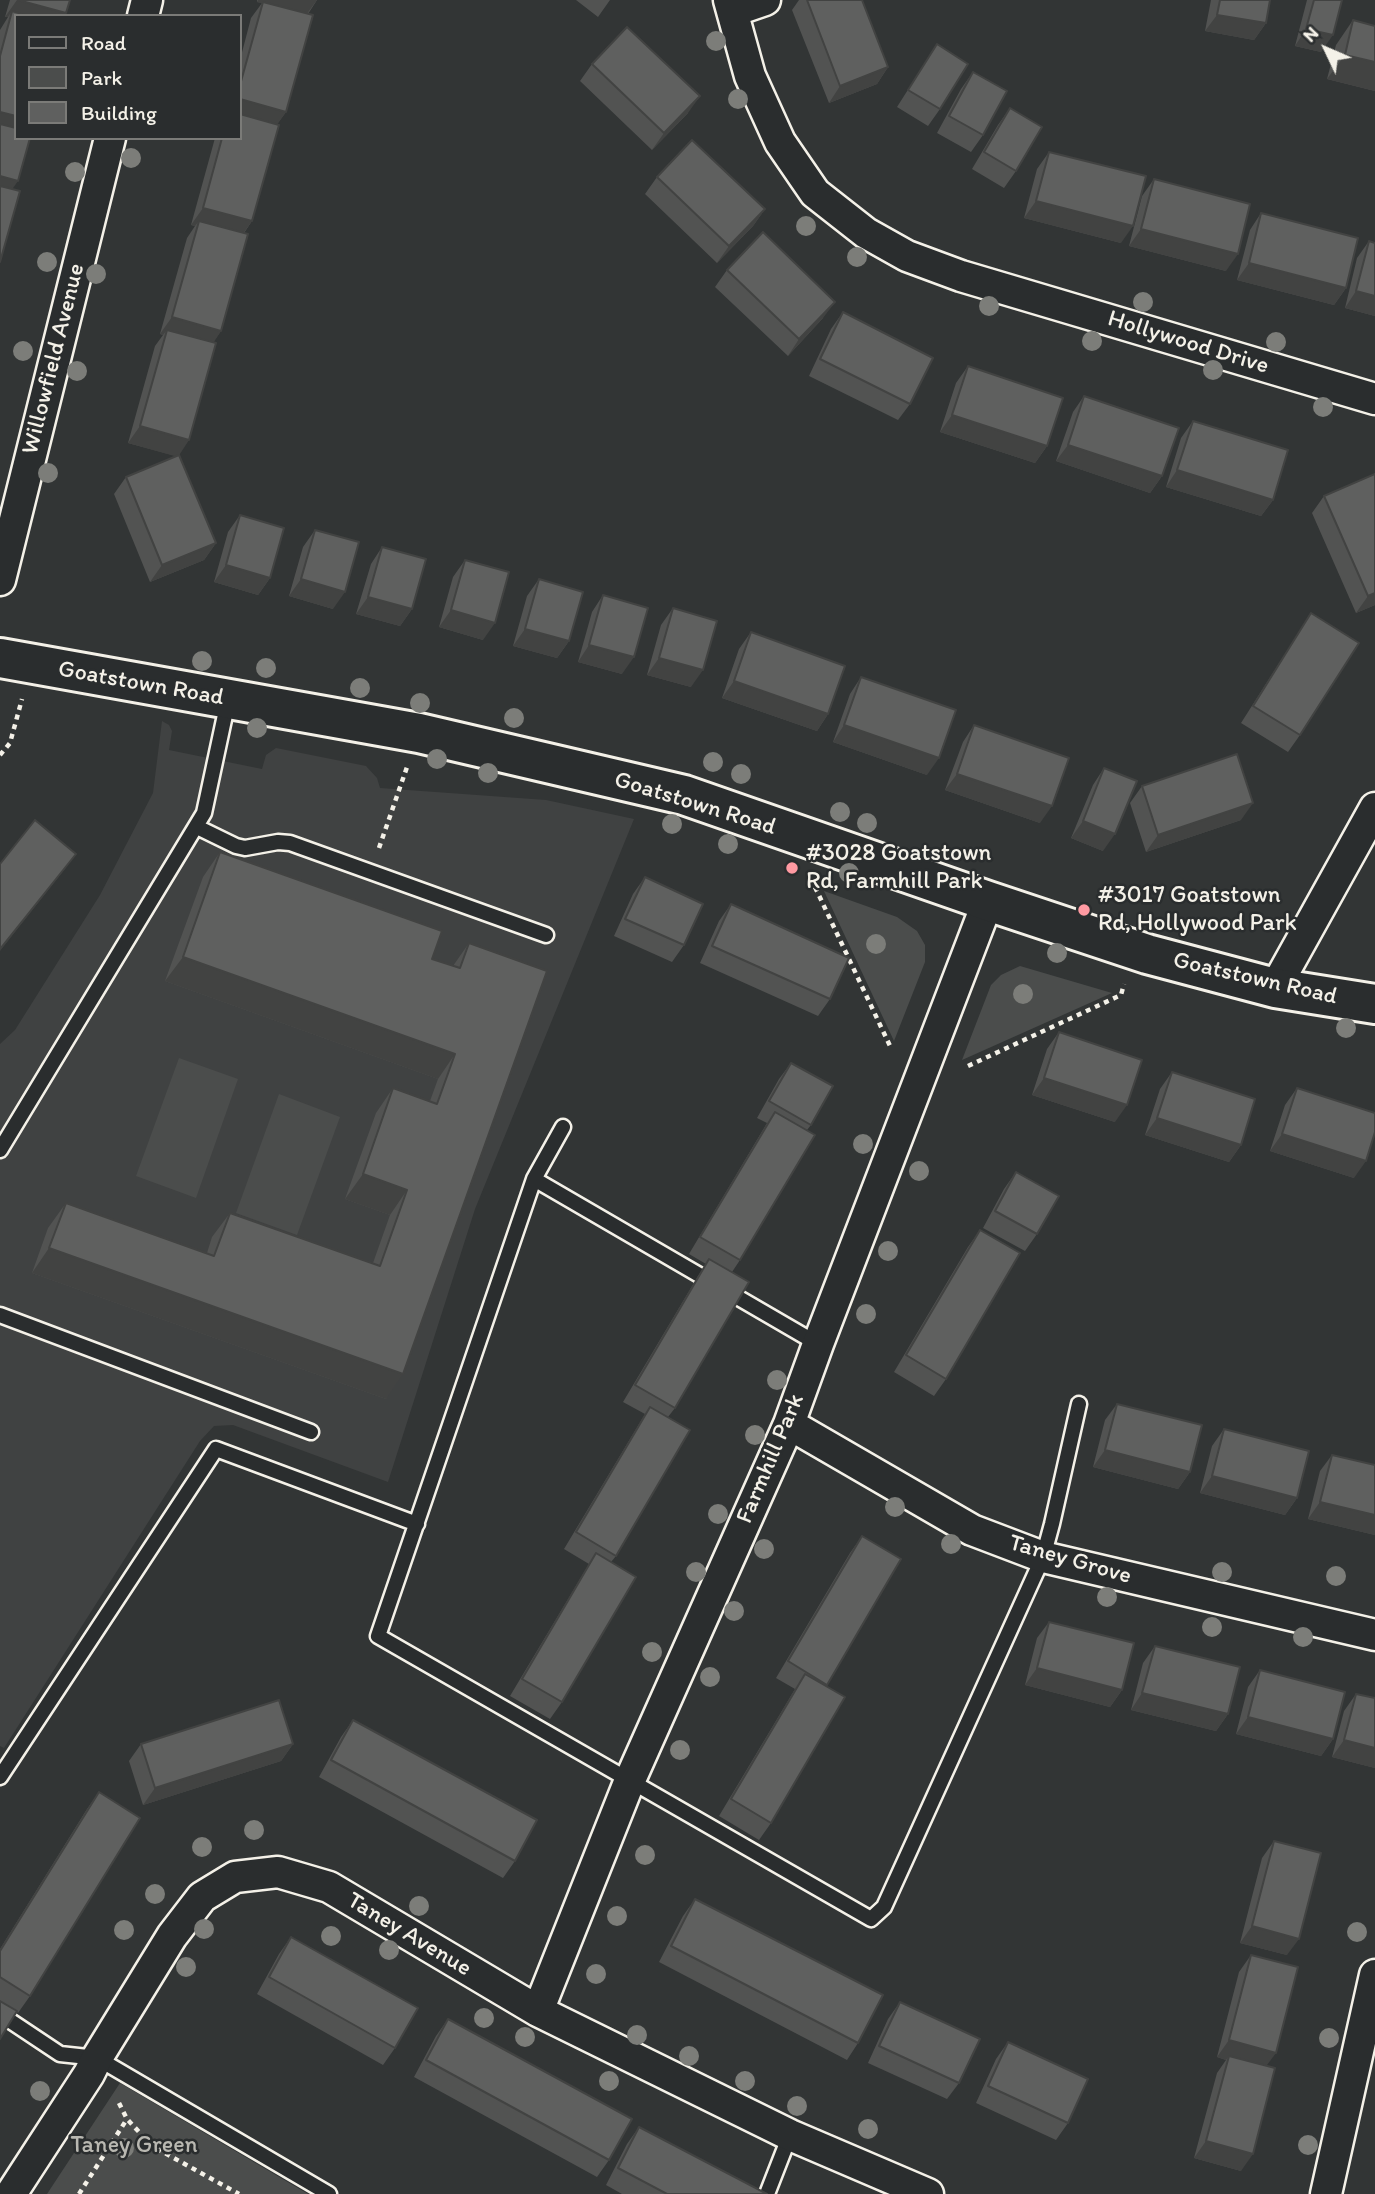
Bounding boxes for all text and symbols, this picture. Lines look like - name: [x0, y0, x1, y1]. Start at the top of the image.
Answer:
- legend: [14, 14, 242, 140]
- north arrow: [1291, 14, 1361, 84]
- text: N: [1298, 21, 1323, 47]
- text: Road: [81, 30, 126, 55]
- text: Park: [81, 65, 122, 90]
- text: Building: [81, 100, 157, 125]
- street label: Willowfield Avenue: [16, 261, 92, 457]
- street label: Hollywood Drive: [1104, 305, 1272, 381]
- street label: Goatstown Road: [56, 655, 226, 713]
- street label: Goatstown Road: [611, 766, 779, 842]
- place label: #3028 Goatstown Rd, Farmhill Park: [806, 840, 991, 896]
- marker: #3028 Goatstown Rd, Farmhill Park: [784, 860, 800, 876]
- place label: #3017 Goatstown Rd, Hollywood Park: [1098, 882, 1297, 938]
- marker: #3017 Goatstown Rd, Hollywood Park: [1076, 902, 1092, 918]
- street label: Goatstown Road: [1170, 946, 1340, 1012]
- street label: Farmhill Park: [731, 1390, 811, 1528]
- street label: Taney Grove: [1005, 1529, 1135, 1591]
- street label: Taney Avenue: [341, 1887, 477, 1983]
- park label: Taney Green: [71, 2132, 197, 2160]

